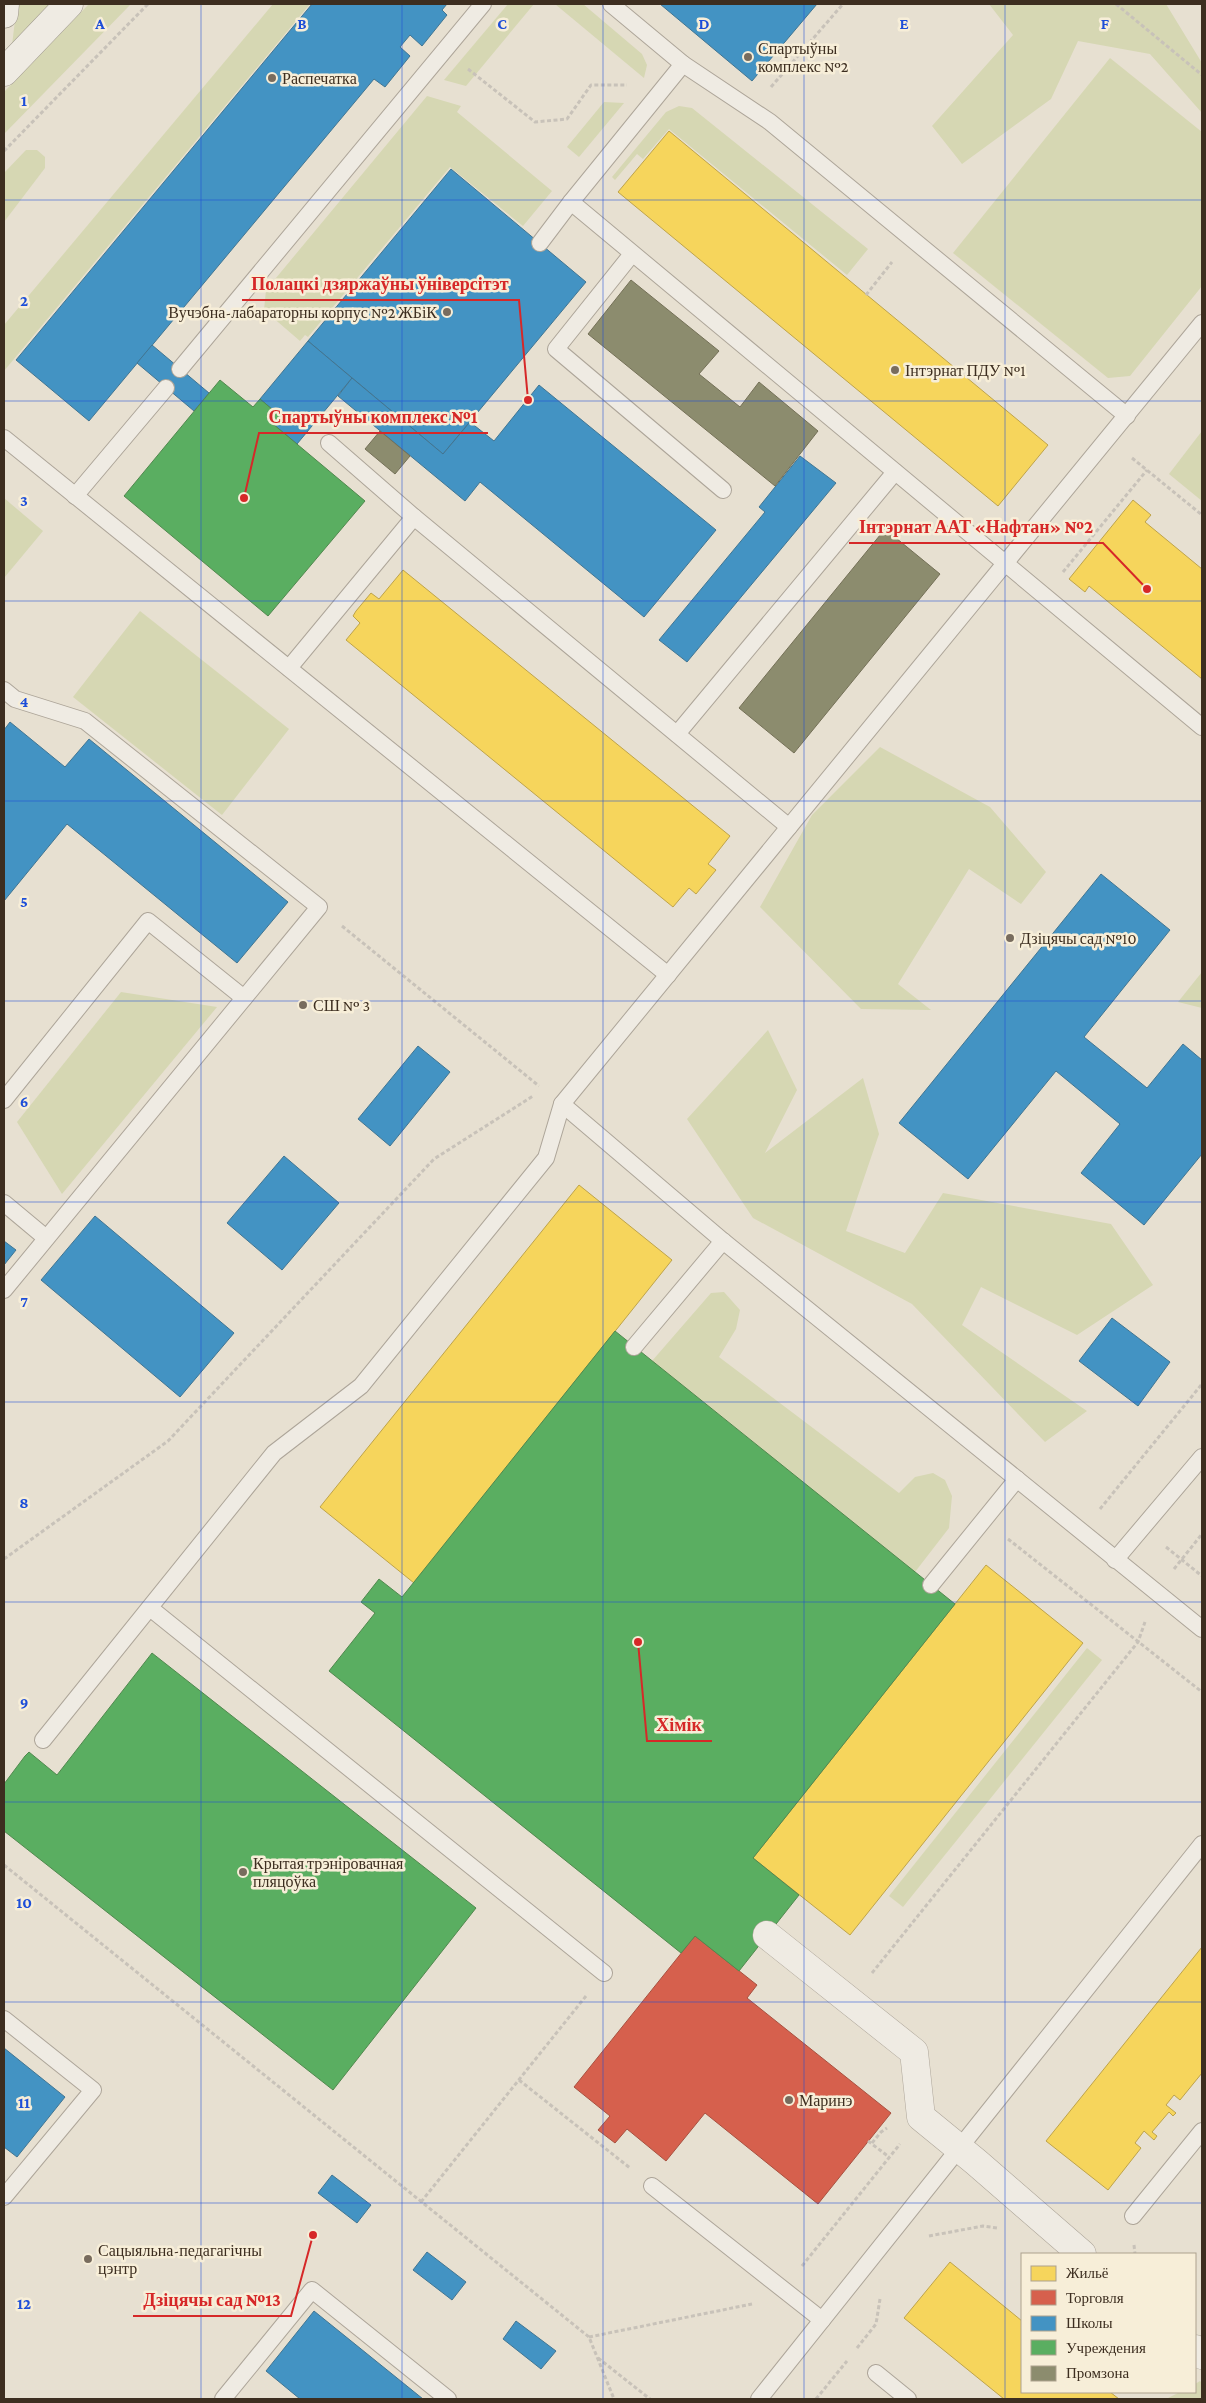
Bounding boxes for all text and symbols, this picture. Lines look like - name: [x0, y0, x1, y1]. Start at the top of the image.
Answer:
- text: A: [94, 15, 105, 32]
- text: B: [297, 15, 307, 32]
- text: C: [497, 15, 507, 32]
- text: D: [698, 15, 710, 32]
- text: E: [899, 15, 909, 32]
- text: F: [1101, 15, 1110, 32]
- place label: Спартыўны комплекс №2: [758, 40, 849, 75]
- marker: Спартыўны комплекс №2: [742, 51, 754, 63]
- place label: Распечатка: [282, 70, 357, 87]
- marker: Распечатка: [266, 72, 278, 84]
- text: 1: [21, 92, 27, 109]
- callout: Полацкі дзяржаўны ўніверсітэт: [242, 267, 519, 300]
- text: Полацкі дзяржаўны ўніверсітэт: [251, 274, 509, 294]
- text: 2: [20, 292, 28, 309]
- place label: Вучэбна-лабараторны корпус №2 ЖБіК: [168, 304, 437, 322]
- marker: Вучэбна-лабараторны корпус №2 ЖБіК: [441, 306, 453, 318]
- place label: Інтэрнат ПДУ №1: [905, 362, 1025, 380]
- marker: Інтэрнат ПДУ №1: [889, 364, 901, 376]
- callout: Спартыўны комплекс №1: [259, 400, 488, 433]
- text: Спартыўны комплекс №1: [268, 407, 478, 427]
- text: 3: [20, 492, 28, 509]
- callout: Інтэрнат ААТ «Нафтан» №2: [849, 510, 1103, 543]
- text: Інтэрнат ААТ «Нафтан» №2: [859, 517, 1093, 537]
- text: 4: [20, 693, 29, 710]
- text: 5: [20, 893, 28, 910]
- place label: Дзіцячы сад №10: [1020, 930, 1136, 948]
- marker: Дзіцячы сад №10: [1004, 932, 1016, 944]
- place label: СШ № 3: [313, 997, 370, 1014]
- marker: СШ № 3: [297, 999, 309, 1011]
- text: 6: [20, 1093, 28, 1110]
- text: 7: [20, 1293, 28, 1310]
- text: 8: [19, 1494, 29, 1511]
- text: 9: [20, 1694, 28, 1711]
- callout: Хімік: [647, 1708, 712, 1741]
- text: Хімік: [656, 1715, 702, 1735]
- place label: Крытая трэніровачная пляцоўка: [253, 1855, 404, 1891]
- marker: Крытая трэніровачная пляцоўка: [237, 1866, 249, 1878]
- text: 10: [16, 1894, 32, 1911]
- place label: Маринэ: [799, 2092, 852, 2110]
- text: 11: [18, 2094, 30, 2111]
- marker: Маринэ: [783, 2094, 795, 2106]
- place label: Сацыяльна-педагагічны цэнтр: [98, 2242, 262, 2278]
- marker: Сацыяльна-педагагічны цэнтр: [82, 2253, 94, 2265]
- legend: [1021, 2253, 1196, 2393]
- text: Жильё: [1066, 2265, 1109, 2281]
- callout: Дзіцячы сад №13: [133, 2283, 291, 2316]
- text: Дзіцячы сад №13: [143, 2290, 281, 2310]
- text: Торговля: [1066, 2290, 1124, 2306]
- text: 12: [17, 2295, 31, 2312]
- text: Школы: [1066, 2315, 1113, 2331]
- text: Учреждения: [1066, 2340, 1146, 2356]
- text: Промзона: [1066, 2365, 1129, 2381]

